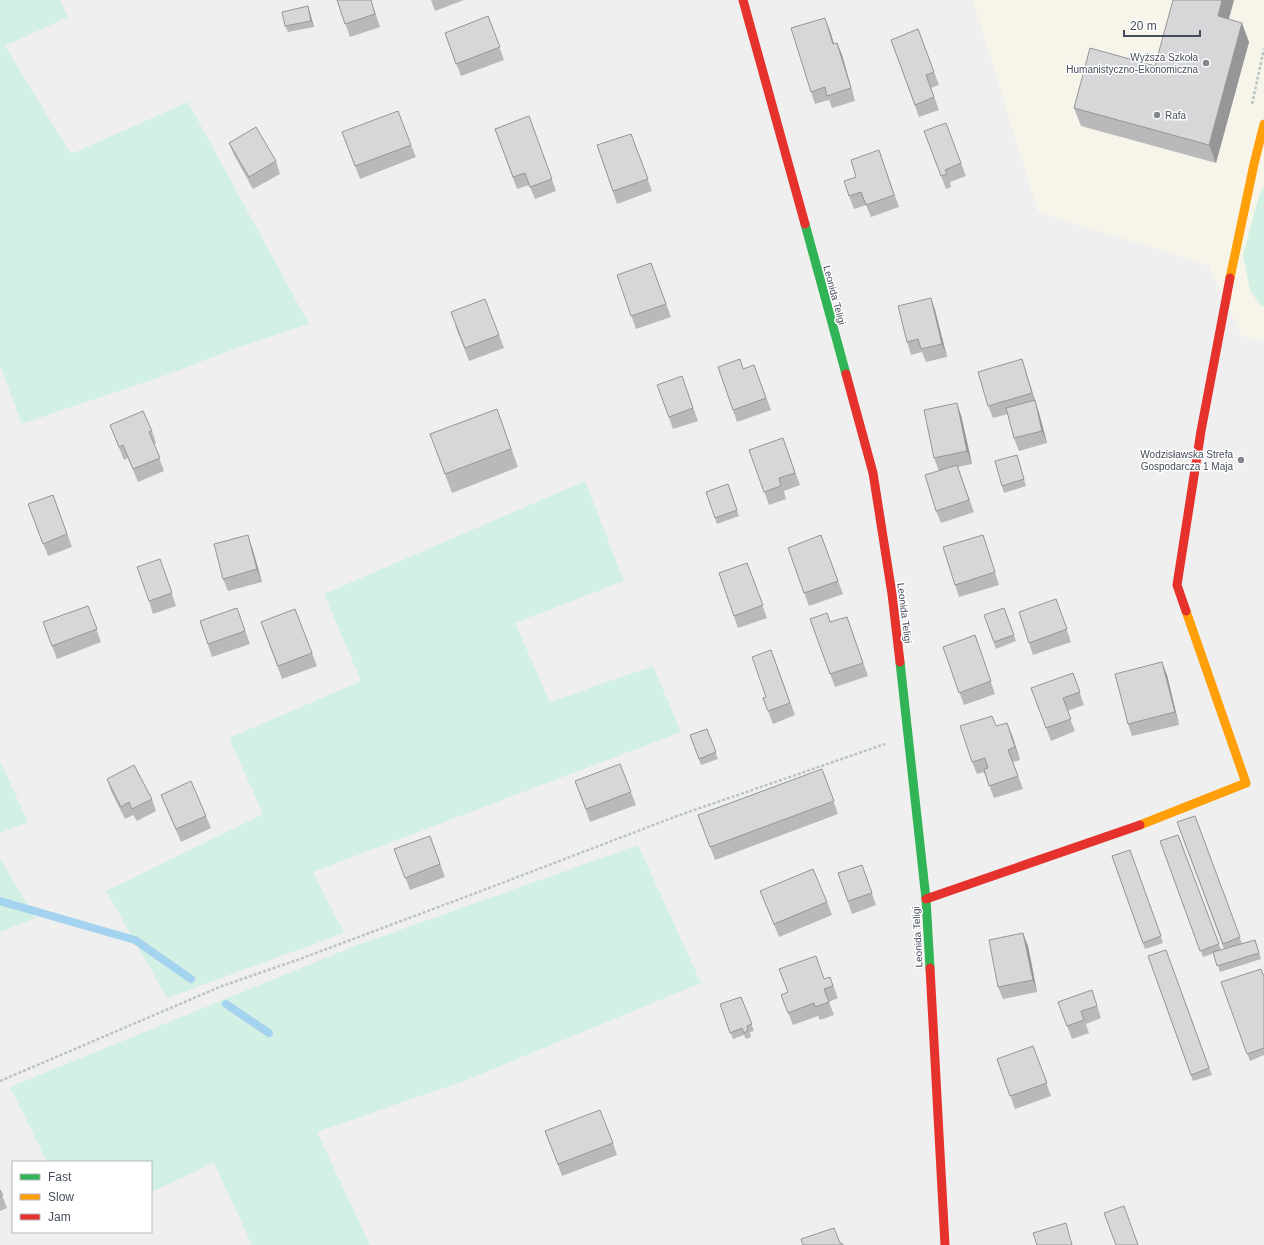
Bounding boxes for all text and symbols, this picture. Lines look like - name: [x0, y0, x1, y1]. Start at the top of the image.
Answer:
- scale bar: [1124, 12, 1200, 38]
- text: 20 m: [1130, 19, 1157, 33]
- place label: Wyższa Szkoła Humanistyczno-Ekonomiczna: [1066, 52, 1198, 75]
- marker: Wyższa Szkoła Humanistyczno-Ekonomiczna: [1201, 58, 1211, 68]
- marker: Rafa: [1152, 110, 1162, 120]
- place label: Rafa: [1165, 110, 1187, 121]
- street label: Leonida Teligi: [821, 264, 848, 326]
- place label: Wodzisławska Strefa Gospodarcza 1 Maja: [1140, 449, 1233, 472]
- marker: Wodzisławska Strefa Gospodarcza 1 Maja: [1236, 455, 1246, 465]
- street label: Leonida Teligi: [895, 582, 914, 644]
- street label: Leonida Teligi: [910, 906, 925, 968]
- legend: [12, 1161, 152, 1233]
- text: Fast: [48, 1170, 72, 1184]
- text: Slow: [48, 1190, 74, 1204]
- text: Jam: [48, 1210, 71, 1224]

